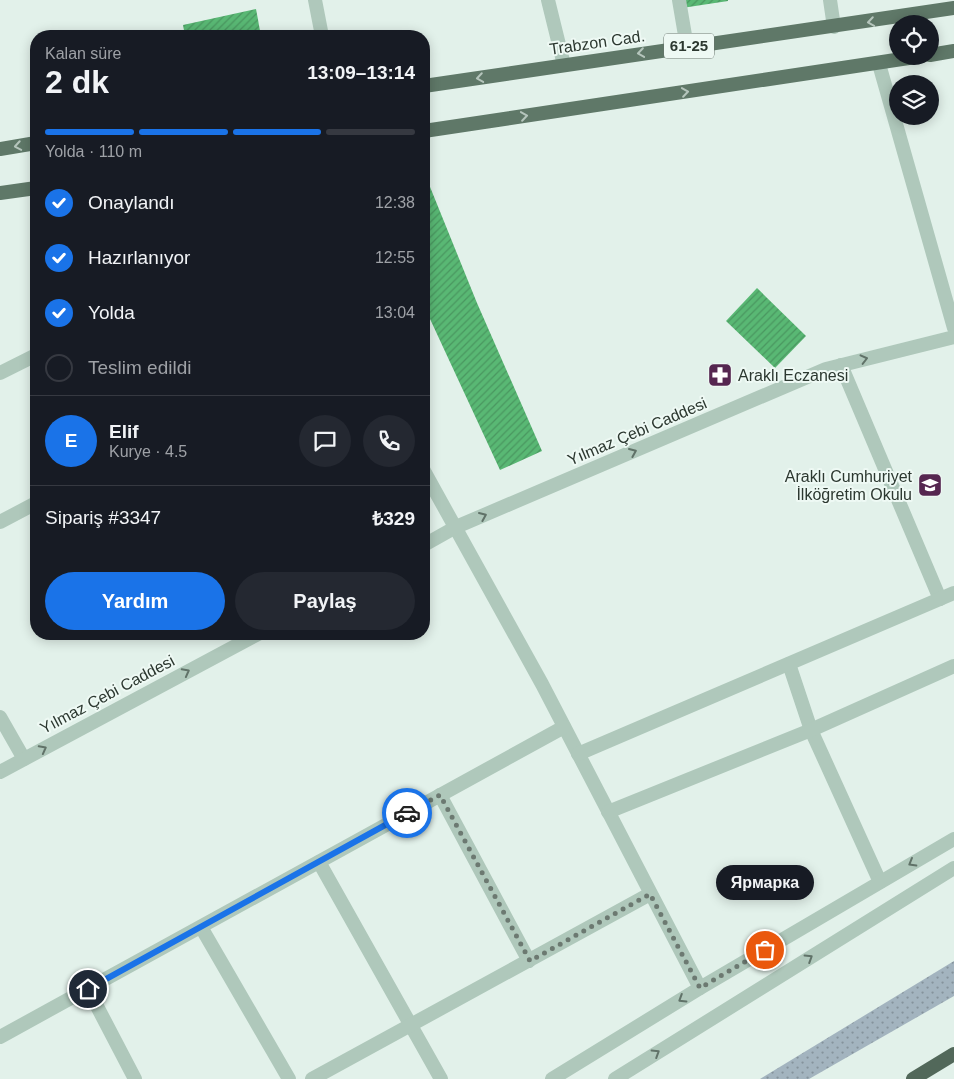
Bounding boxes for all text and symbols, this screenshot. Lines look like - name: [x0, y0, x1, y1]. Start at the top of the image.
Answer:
- map controls: [889, 15, 939, 125]
- button: locate: [889, 15, 939, 65]
- one-way arrow: [867, 16, 876, 26]
- street label: Trabzon Cad.: [548, 27, 646, 58]
- road number: 61-25: [664, 34, 714, 58]
- text: Kalan süre: [45, 45, 122, 62]
- one-way arrow: [637, 48, 645, 58]
- text: 13:09–13:14: [307, 62, 415, 83]
- text: 2 dk: [45, 64, 109, 100]
- one-way arrow: [476, 72, 485, 82]
- button: layers: [889, 75, 939, 125]
- one-way arrow: [680, 88, 689, 98]
- one-way arrow: [520, 111, 528, 122]
- one-way arrow: [14, 141, 23, 151]
- text: Yolda · 110 m: [45, 143, 142, 160]
- icon: check: [45, 189, 73, 217]
- text: Onaylandı: [88, 192, 175, 213]
- text: 12:38: [375, 194, 415, 211]
- icon: check: [45, 244, 73, 272]
- text: Hazırlanıyor: [88, 247, 190, 268]
- text: 12:55: [375, 249, 415, 266]
- icon: check: [45, 299, 73, 327]
- text: Yolda: [88, 302, 135, 323]
- text: 13:04: [375, 304, 415, 321]
- one-way arrow: [860, 354, 869, 365]
- text: Teslim edildi: [88, 357, 191, 378]
- pharmacy icon: Araklı Eczanesi: [707, 362, 733, 388]
- place label: Araklı Eczanesi: [738, 367, 848, 384]
- street label: Yılmaz Çebi Caddesi: [565, 394, 709, 468]
- button: chat: [299, 415, 351, 467]
- button: phone: [363, 415, 415, 467]
- text: Elif: [109, 421, 139, 442]
- text: E: [65, 430, 77, 451]
- text: Kurye · 4.5: [109, 443, 187, 460]
- one-way arrow: [628, 447, 637, 458]
- place label: Araklı Cumhuriyet İlköğretim Okulu: [785, 468, 913, 503]
- school or university icon: Araklı Cumhuriyet İlköğretim Okulu: [917, 472, 943, 498]
- text: Sipariş #3347: [45, 507, 161, 528]
- text: ₺329: [372, 508, 415, 529]
- one-way arrow: [478, 511, 487, 522]
- button: Yardım: [45, 572, 225, 630]
- button: Paylaş: [235, 572, 415, 630]
- street label: Yılmaz Çebi Caddesi: [37, 652, 177, 737]
- one-way arrow: [181, 668, 190, 678]
- one-way arrow: [38, 745, 47, 755]
- courier: [382, 788, 432, 838]
- icon: car: [393, 799, 421, 827]
- one-way arrow: [908, 857, 917, 867]
- callout: Ярмарка: [716, 865, 814, 900]
- text: Ярмарка: [731, 874, 799, 891]
- pin: [744, 929, 786, 971]
- icon: bag: [751, 936, 779, 964]
- one-way arrow: [804, 955, 813, 965]
- pin: [67, 968, 109, 1010]
- icon: home: [74, 975, 102, 1003]
- one-way arrow: [678, 993, 687, 1003]
- one-way arrow: [651, 1050, 660, 1060]

